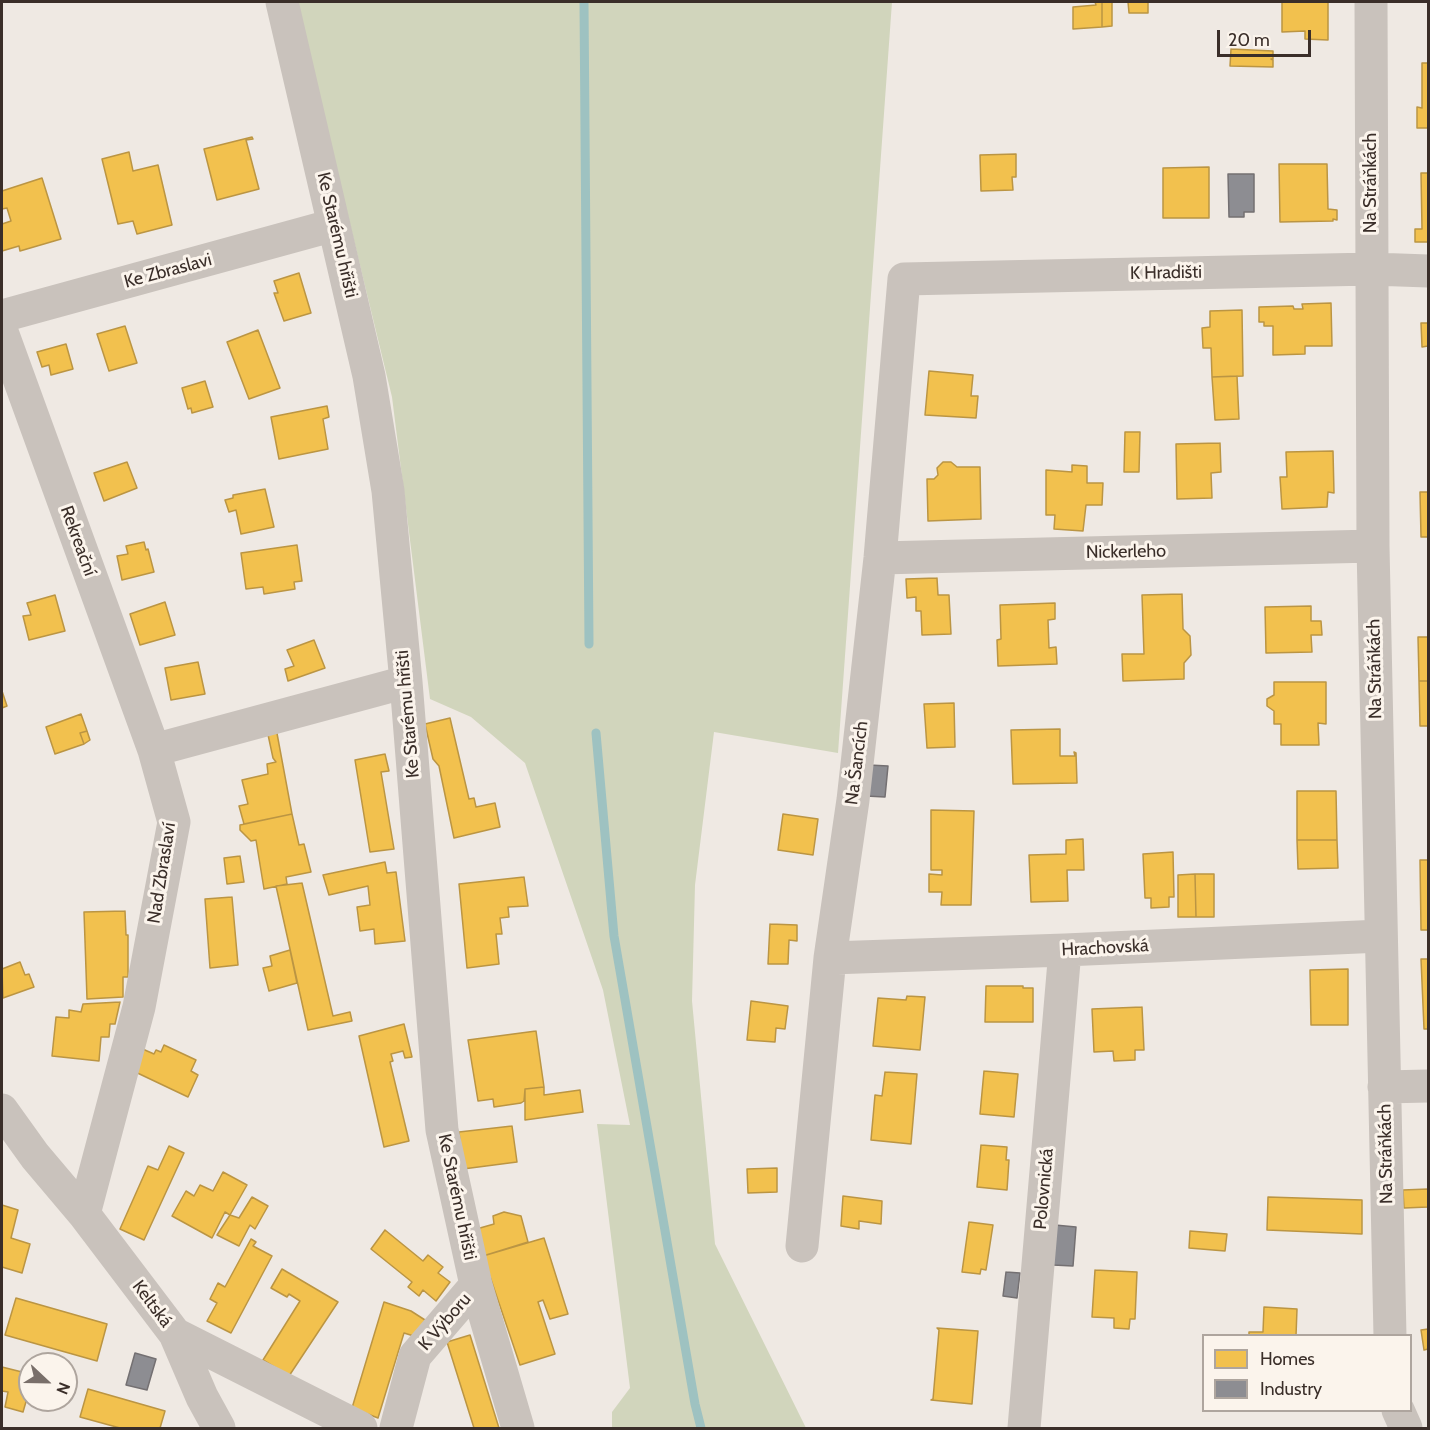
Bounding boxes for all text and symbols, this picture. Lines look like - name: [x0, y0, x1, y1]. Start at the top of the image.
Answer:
- scale bar: [1220, 18, 1314, 56]
- text: 20 m: [1228, 29, 1270, 51]
- street label: Na Stráňkách: [1360, 133, 1382, 233]
- street label: Ke Starému hřišti: [312, 170, 362, 300]
- street label: Ke Zbraslavi: [122, 249, 214, 293]
- street label: K Hradišti: [1130, 262, 1202, 284]
- street label: Rekreační: [55, 503, 101, 579]
- street label: Nickerleho: [1086, 541, 1166, 563]
- street label: Na Stráňkách: [1363, 619, 1387, 719]
- street label: Ke Starému hřišti: [392, 649, 424, 779]
- street label: Na Šancích: [841, 720, 873, 806]
- street label: Nad Zbraslaví: [143, 821, 181, 925]
- street label: Hrachovská: [1061, 935, 1149, 961]
- street label: Na Stráňkách: [1374, 1104, 1398, 1204]
- street label: Ke Starému hřišti: [433, 1132, 481, 1262]
- street label: Polovnická: [1030, 1148, 1058, 1230]
- street label: Keltská: [127, 1276, 177, 1332]
- street label: K Výboru: [414, 1289, 476, 1355]
- legend: [1202, 1334, 1412, 1412]
- text: Homes: [1260, 1348, 1315, 1370]
- north arrow: [18, 1352, 78, 1412]
- text: Industry: [1260, 1378, 1322, 1400]
- text: N: [52, 1379, 74, 1397]

